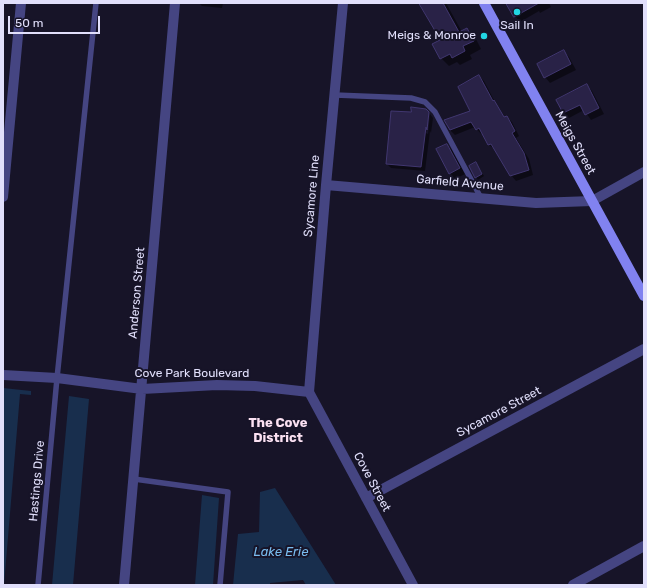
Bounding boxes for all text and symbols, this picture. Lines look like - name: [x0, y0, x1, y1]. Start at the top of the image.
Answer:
- marker: Sail In: [512, 7, 522, 17]
- scale bar: [10, 8, 102, 34]
- text: 50 m: [15, 16, 43, 30]
- place label: Sail In: [500, 19, 534, 33]
- place label: Meigs & Monroe: [388, 29, 476, 43]
- marker: Meigs & Monroe: [479, 31, 489, 41]
- street label: Meigs Street: [552, 109, 598, 177]
- street label: Sycamore Line: [301, 154, 323, 238]
- street label: Garfield Avenue: [416, 172, 504, 194]
- street label: Anderson Street: [126, 247, 148, 339]
- street label: Cove Park Boulevard: [135, 367, 249, 381]
- street label: Sycamore Street: [454, 384, 544, 440]
- district label: The Cove District: [249, 415, 307, 446]
- street label: Hastings Drive: [26, 440, 48, 522]
- street label: Cove Street: [350, 450, 394, 514]
- water label: Lake Erie: [254, 544, 308, 560]

